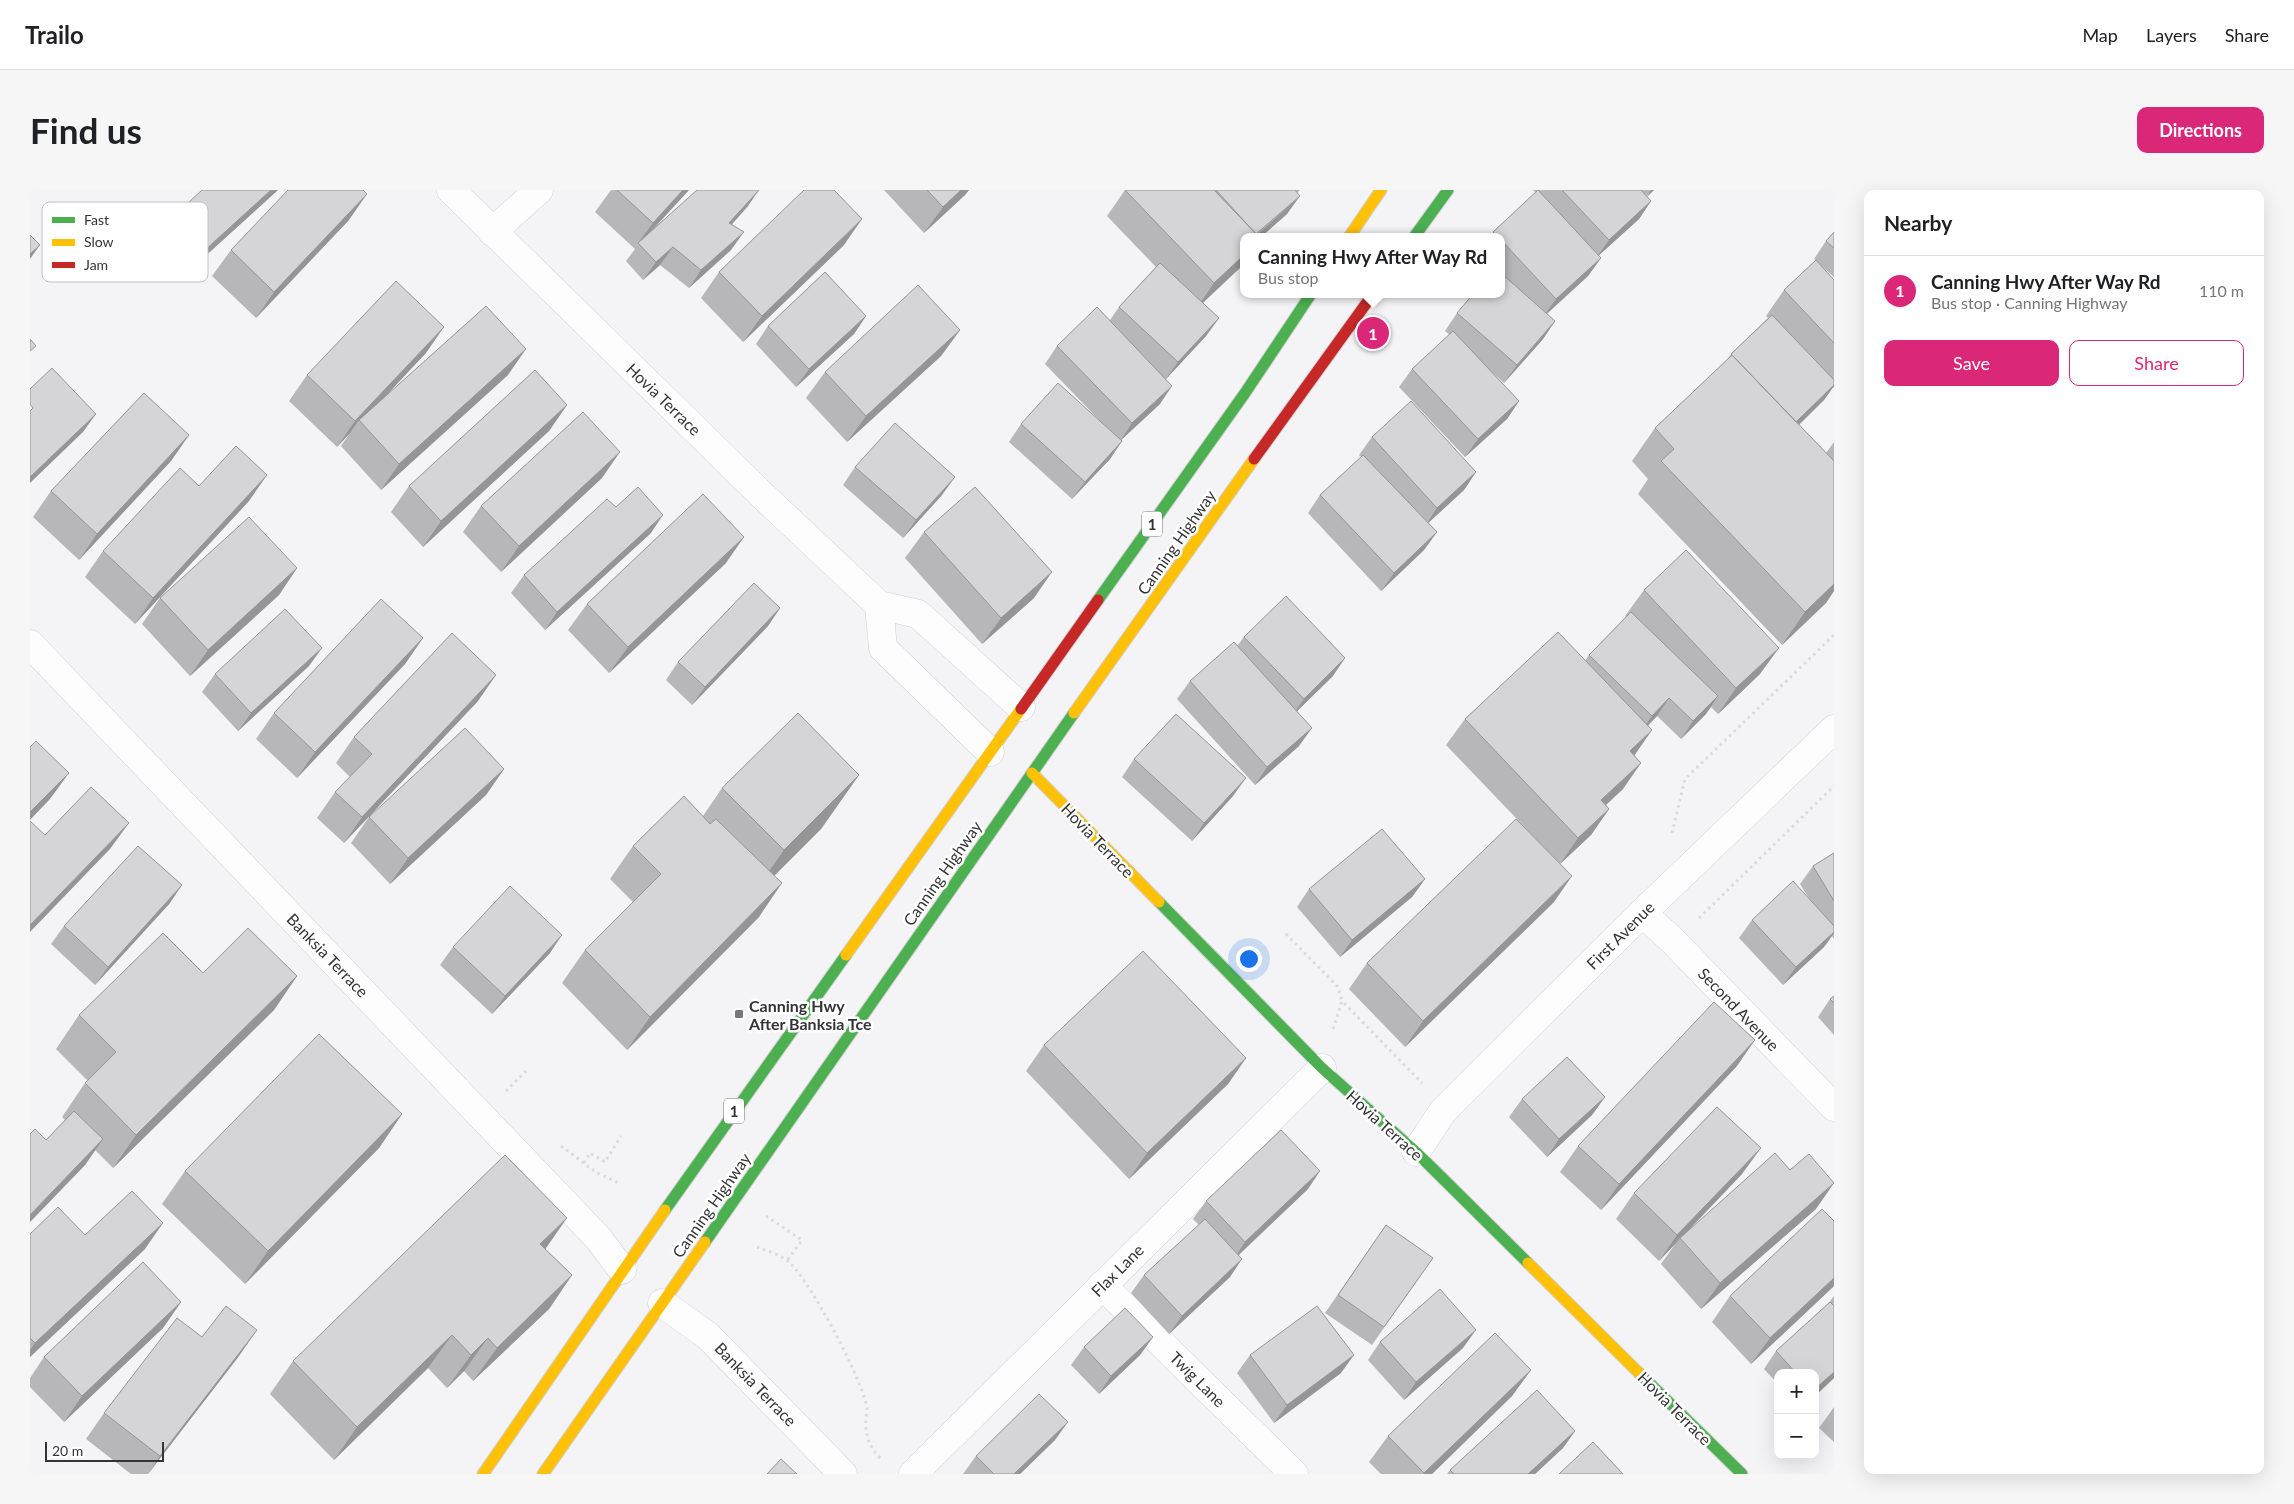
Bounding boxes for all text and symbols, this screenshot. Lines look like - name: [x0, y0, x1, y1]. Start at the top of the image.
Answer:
- text: Trailo: [25, 20, 84, 49]
- text: Map: [2082, 24, 2118, 46]
- text: Layers: [2146, 24, 2197, 46]
- text: Share: [2225, 24, 2269, 46]
- button: Directions: [2137, 107, 2264, 153]
- text: Find us: [30, 109, 142, 151]
- legend: [42, 202, 208, 282]
- text: Nearby: [1884, 210, 1952, 235]
- text: Fast: [84, 211, 109, 228]
- text: Slow: [84, 233, 114, 250]
- popup: [1240, 233, 1505, 298]
- text: Canning Hwy After Way Rd: [1258, 245, 1487, 268]
- text: Jam: [84, 256, 108, 273]
- text: Bus stop: [1258, 268, 1319, 287]
- text: Canning Hwy After Way Rd: [1931, 270, 2160, 293]
- text: 1: [1895, 281, 1905, 300]
- text: 110 m: [2199, 281, 2244, 300]
- text: Bus stop · Canning Highway: [1931, 293, 2127, 312]
- pin: 1: [1357, 314, 1389, 352]
- button: Save: [1884, 340, 2059, 386]
- button: Share: [2069, 340, 2244, 386]
- street label: Hovia Terrace: [623, 359, 705, 439]
- street label: Canning Highway: [1133, 485, 1220, 598]
- road number: 1: [1142, 512, 1162, 536]
- street label: Hovia Terrace: [1058, 799, 1138, 881]
- street label: Canning Highway: [899, 816, 986, 929]
- street label: First Avenue: [1582, 897, 1658, 973]
- street label: Banksia Terrace: [283, 909, 373, 1001]
- your location: [1236, 946, 1262, 972]
- street label: Second Avenue: [1695, 964, 1783, 1054]
- place label: Canning Hwy After Banksia Tce: [748, 996, 872, 1033]
- marker: Canning Hwy After Banksia Tce: [733, 1008, 745, 1020]
- street label: Hovia Terrace: [1343, 1086, 1427, 1164]
- road number: 1: [724, 1098, 744, 1124]
- street label: Canning Highway: [668, 1148, 755, 1261]
- street label: Flax Lane: [1087, 1240, 1147, 1300]
- street label: Banksia Terrace: [711, 1338, 801, 1430]
- street label: Twig Lane: [1166, 1347, 1230, 1411]
- street label: Hovia Terrace: [1634, 1367, 1716, 1449]
- map controls: [1774, 1369, 1819, 1459]
- button: +: [1774, 1369, 1819, 1414]
- button: −: [1774, 1414, 1819, 1459]
- scale bar: [45, 1439, 164, 1462]
- text: 20 m: [52, 1442, 83, 1459]

